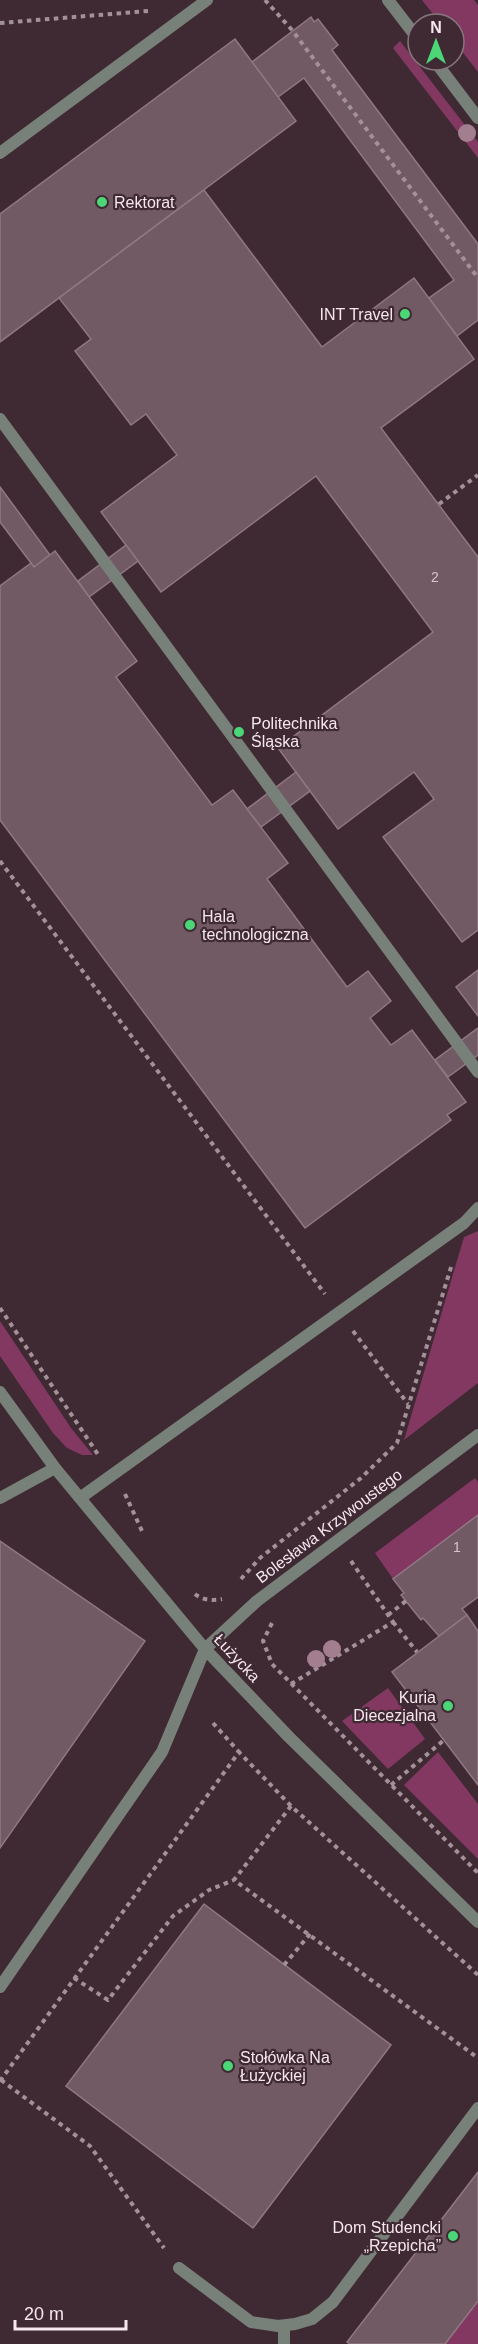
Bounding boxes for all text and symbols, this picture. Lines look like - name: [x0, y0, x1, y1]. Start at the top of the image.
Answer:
- north arrow: [406, 12, 466, 72]
- text: N: [430, 19, 442, 36]
- place label: Rektorat: [114, 194, 175, 211]
- marker: Rektorat: [95, 195, 109, 209]
- place label: INT Travel: [320, 306, 393, 323]
- marker: INT Travel: [398, 307, 412, 321]
- house number: 2: [431, 569, 439, 585]
- place label: Politechnika Śląska: [251, 715, 337, 750]
- marker: Politechnika Śląska: [232, 725, 246, 739]
- place label: Hala technologiczna: [202, 908, 309, 943]
- marker: Hala technologiczna: [183, 918, 197, 932]
- street label: Bolesława Krzywoustego: [253, 1466, 405, 1586]
- house number: 1: [453, 1539, 461, 1555]
- street label: Łużycka: [211, 1631, 263, 1685]
- place label: Kuria Diecezjalna: [353, 1689, 436, 1724]
- marker: Kuria Diecezjalna: [441, 1699, 455, 1713]
- place label: Stołówka Na Łużyckiej: [240, 2049, 330, 2084]
- marker: Stołówka Na Łużyckiej: [221, 2059, 235, 2073]
- place label: Dom Studencki „Rzepicha”: [333, 2219, 441, 2254]
- marker: Dom Studencki „Rzepicha”: [446, 2229, 460, 2243]
- scale bar: [15, 2293, 126, 2331]
- text: 20 m: [24, 2304, 64, 2324]

